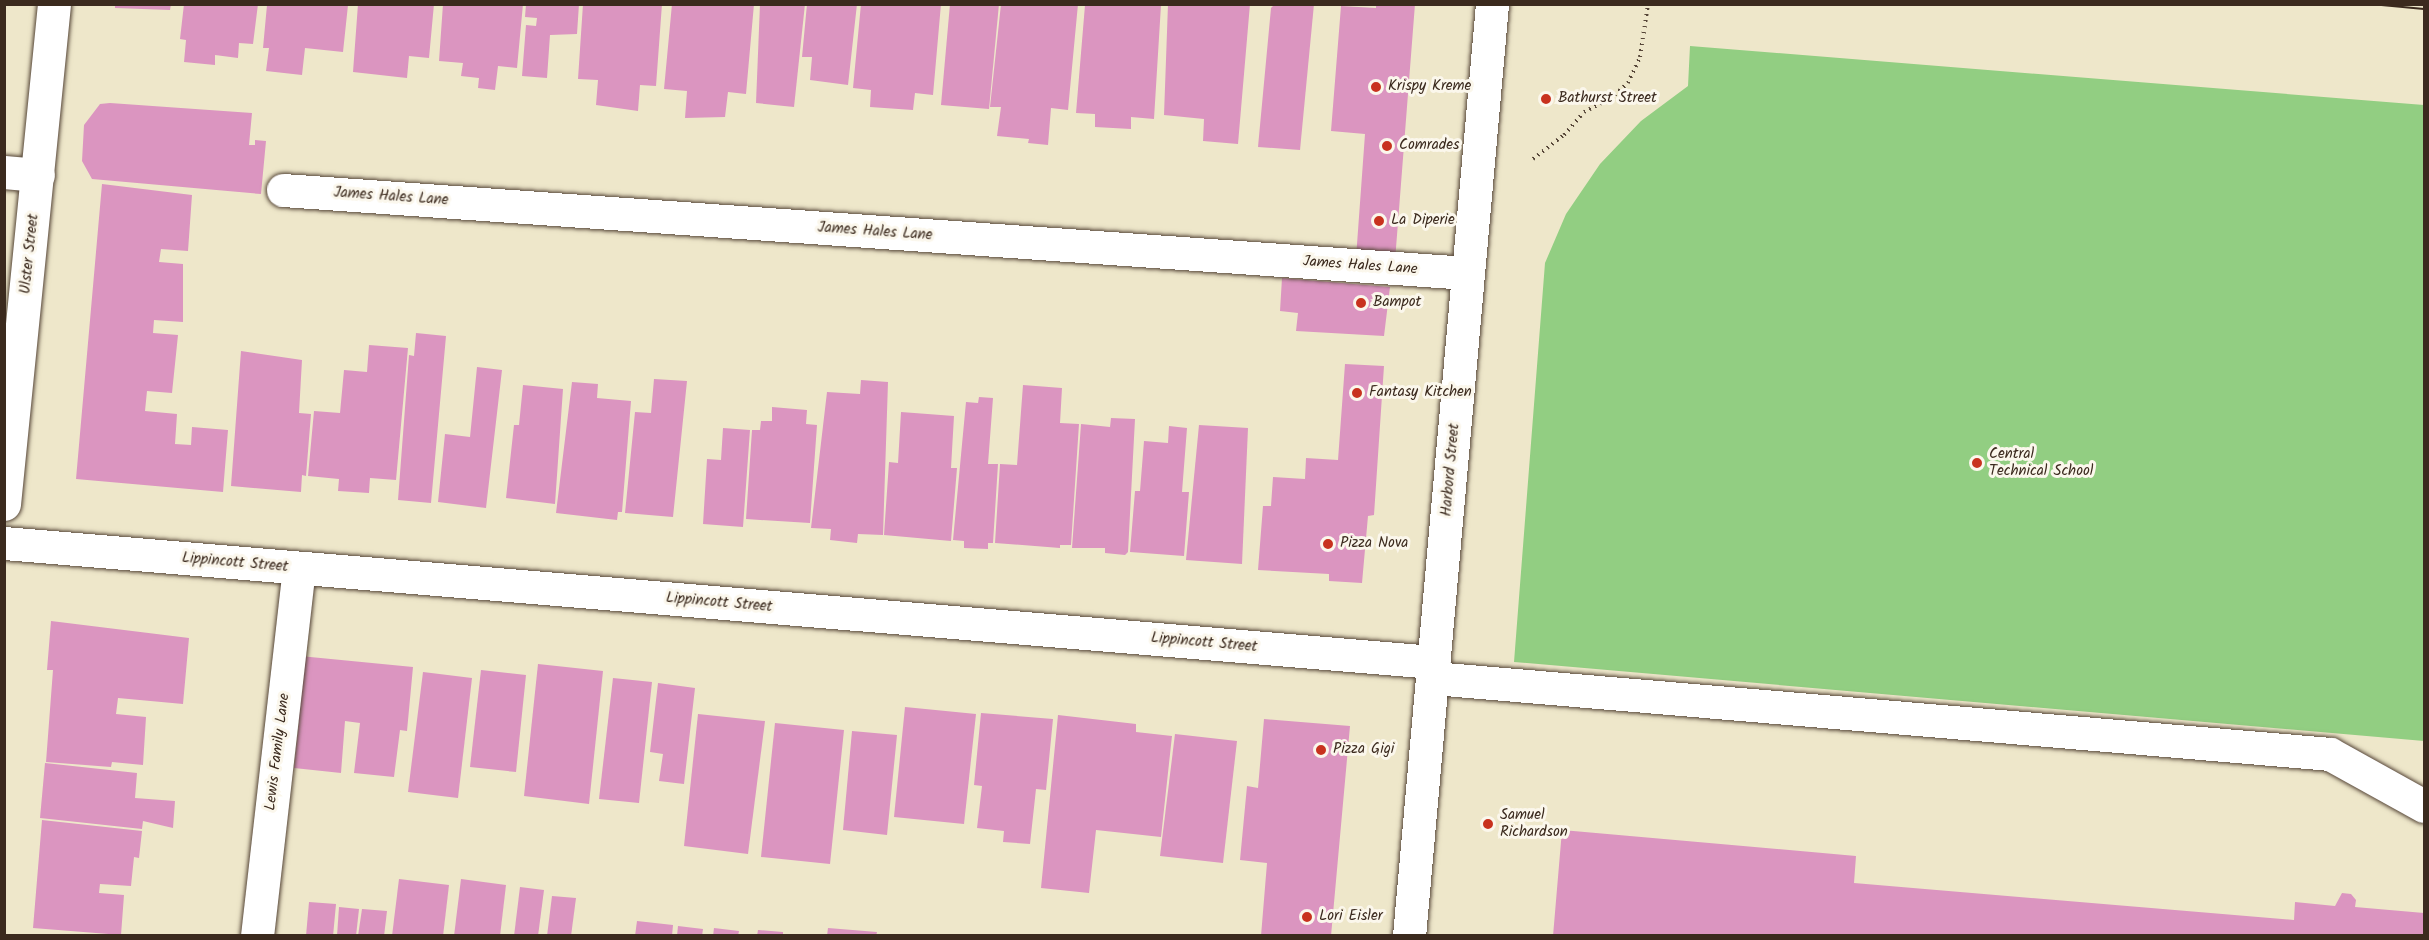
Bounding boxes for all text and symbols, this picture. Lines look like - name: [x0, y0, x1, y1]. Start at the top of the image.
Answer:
- place label: Krispy Kreme: [1388, 78, 1471, 96]
- marker: Krispy Kreme: [1369, 80, 1383, 94]
- place label: Bathurst Street: [1558, 90, 1657, 108]
- marker: Bathurst Street: [1539, 92, 1553, 106]
- place label: Comrades: [1399, 137, 1459, 155]
- marker: Comrades: [1380, 139, 1394, 153]
- street label: James Hales Lane: [333, 184, 449, 210]
- place label: La Diperie: [1391, 212, 1455, 230]
- street label: Ulster Street: [17, 213, 43, 295]
- marker: La Diperie: [1372, 214, 1386, 228]
- street label: James Hales Lane: [817, 219, 933, 245]
- street label: James Hales Lane: [1302, 253, 1418, 279]
- place label: Bampot: [1373, 294, 1421, 312]
- marker: Bampot: [1354, 296, 1368, 310]
- place label: Fantasy Kitchen: [1369, 384, 1472, 402]
- marker: Fantasy Kitchen: [1350, 386, 1364, 400]
- street label: Harbord Street: [1438, 423, 1464, 517]
- place label: Central Technical School: [1989, 445, 2093, 480]
- marker: Central Technical School: [1970, 456, 1984, 470]
- place label: Pizza Nova: [1340, 535, 1408, 553]
- marker: Pizza Nova: [1321, 537, 1335, 551]
- street label: Lippincott Street: [181, 549, 289, 577]
- street label: Lippincott Street: [665, 589, 773, 617]
- street label: Lippincott Street: [1150, 629, 1258, 657]
- street label: Lewis Family Lane: [262, 692, 294, 812]
- place label: Pizza Gigi: [1333, 741, 1394, 759]
- marker: Pizza Gigi: [1314, 743, 1328, 757]
- place label: Samuel Richardson: [1500, 806, 1568, 841]
- marker: Samuel Richardson: [1481, 817, 1495, 831]
- place label: Lori Eisler: [1319, 908, 1383, 926]
- marker: Lori Eisler: [1300, 910, 1314, 924]

